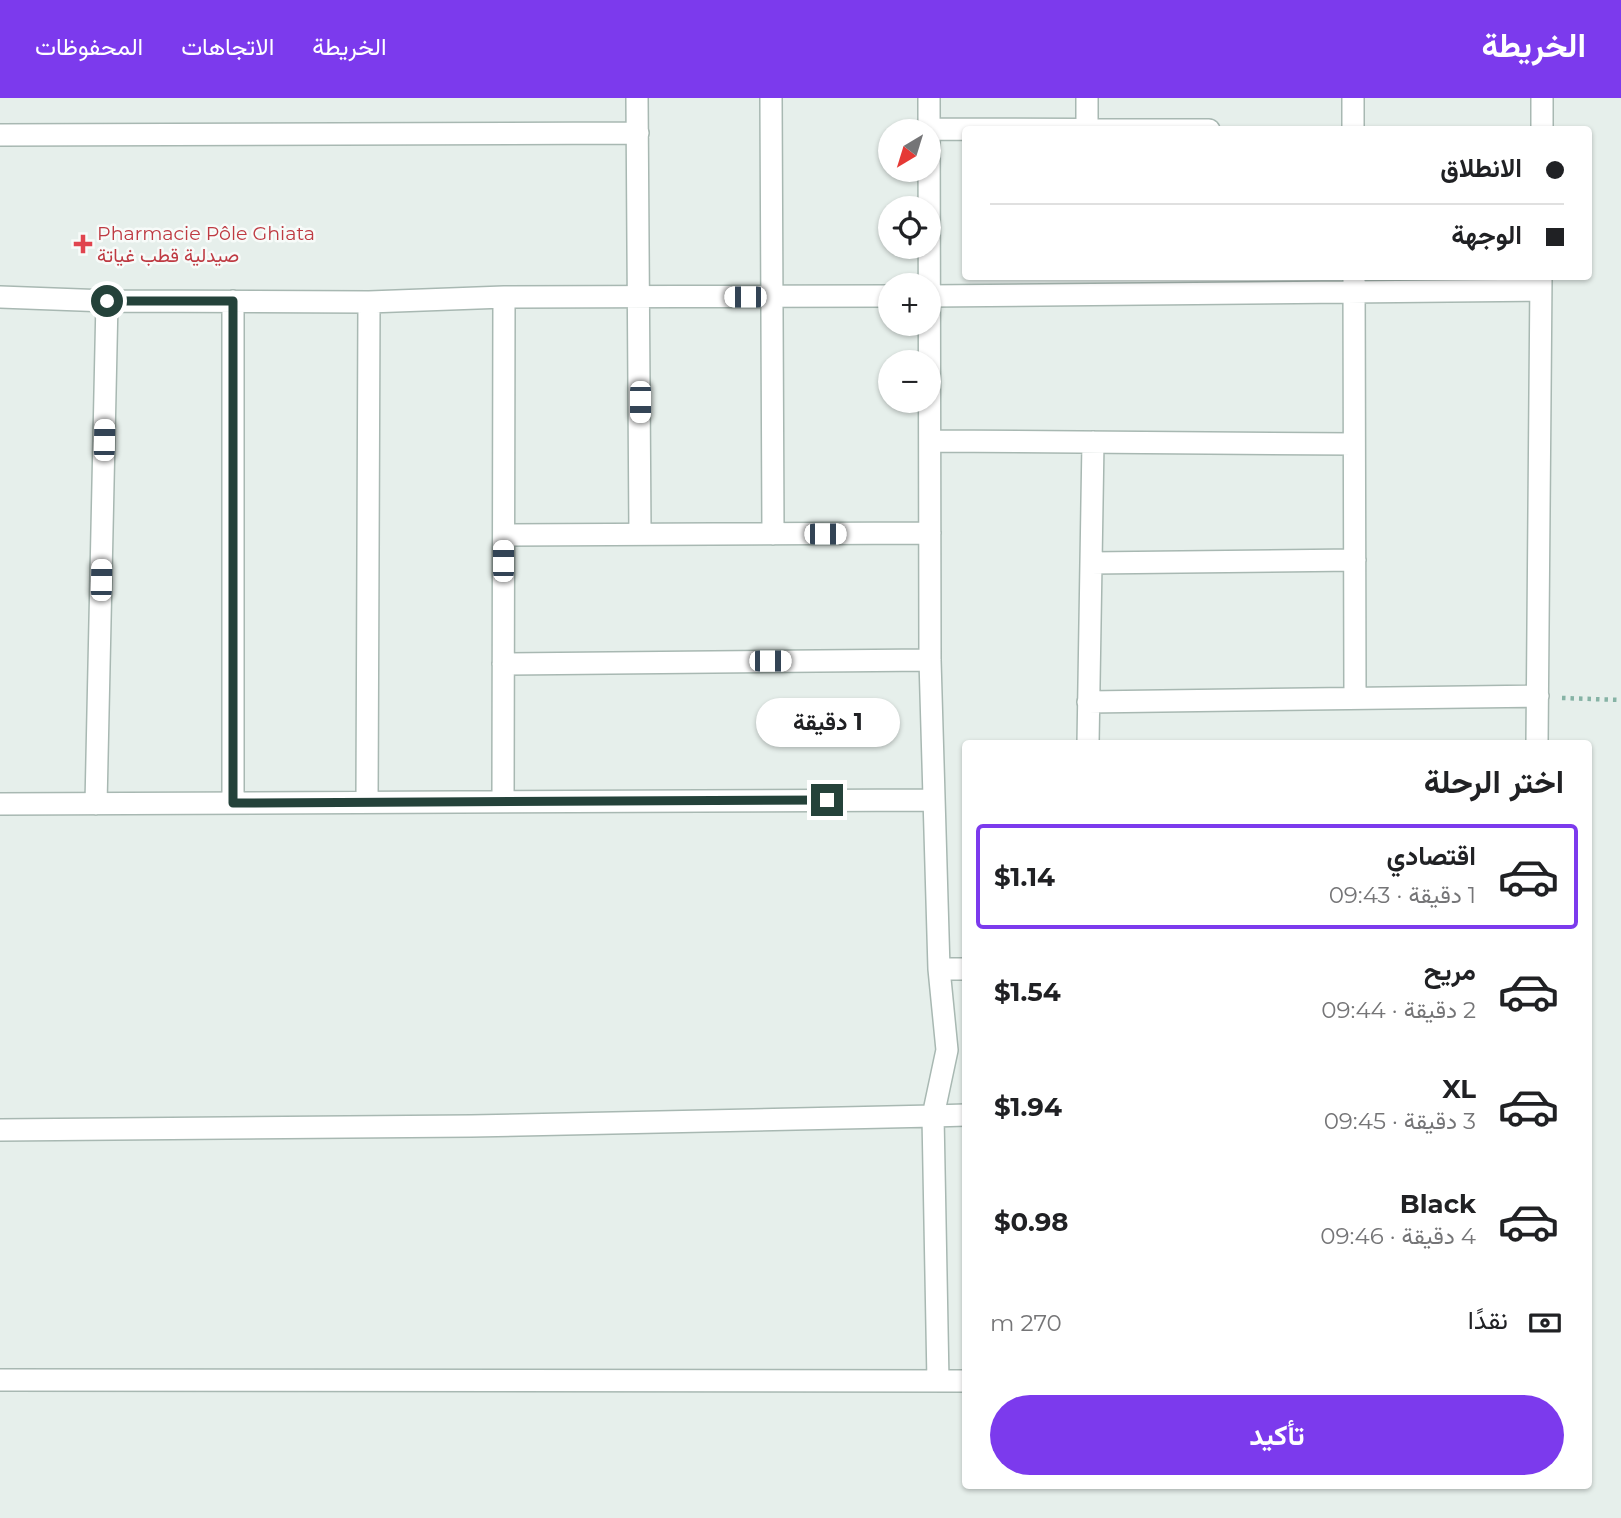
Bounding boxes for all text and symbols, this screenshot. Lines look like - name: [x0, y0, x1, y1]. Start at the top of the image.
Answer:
- text: الخريطة: [1482, 25, 1586, 65]
- text: المحفوظات: [35, 32, 143, 61]
- text: الاتجاهات: [181, 32, 274, 61]
- text: الخريطة: [312, 32, 387, 61]
- north arrow: [878, 119, 942, 182]
- map controls: [878, 119, 941, 413]
- text: الانطلاق: [1440, 152, 1522, 184]
- button: locate: [878, 196, 941, 259]
- text: الوجهة: [1451, 219, 1522, 251]
- place label: Pharmacie Pôle Ghiata صيدلية قطب غياتة: [97, 222, 315, 267]
- marker: Pharmacie Pôle Ghiata صيدلية قطب غياتة: [75, 236, 91, 252]
- button: +: [878, 273, 941, 336]
- route start: [91, 285, 123, 317]
- car: [725, 287, 767, 308]
- button: −: [878, 350, 941, 413]
- car: [630, 381, 651, 423]
- car: [94, 419, 115, 461]
- car: [805, 524, 847, 545]
- car: [493, 540, 514, 582]
- car: [91, 559, 112, 601]
- car: [750, 651, 792, 672]
- callout: 1 دقيقة: [755, 698, 899, 748]
- text: 1 دقيقة: [793, 708, 863, 736]
- text: اختر الرحلة: [1424, 762, 1564, 801]
- route end: [811, 784, 843, 816]
- text: اقتصادي: [1387, 840, 1476, 872]
- icon: car: [1497, 845, 1560, 908]
- text: $1.14: [994, 861, 1055, 893]
- text: 1 دقيقة · 09:43: [1329, 881, 1476, 909]
- text: مريح: [1424, 955, 1476, 987]
- icon: car: [1497, 960, 1560, 1023]
- text: $1.54: [994, 976, 1061, 1008]
- text: 2 دقيقة · 09:44: [1321, 996, 1476, 1024]
- text: XL: [1442, 1073, 1476, 1105]
- icon: car: [1497, 1075, 1560, 1138]
- text: $1.94: [994, 1091, 1062, 1123]
- text: 3 دقيقة · 09:45: [1324, 1107, 1476, 1135]
- text: Black: [1400, 1188, 1476, 1220]
- icon: car: [1497, 1190, 1560, 1253]
- text: $0.98: [994, 1206, 1068, 1238]
- text: 4 دقيقة · 09:46: [1320, 1222, 1476, 1250]
- text: نقدًا: [1468, 1304, 1508, 1336]
- icon: cash: [1526, 1304, 1564, 1342]
- text: 270 m: [990, 1309, 1062, 1337]
- button: تأكيد: [990, 1395, 1564, 1475]

